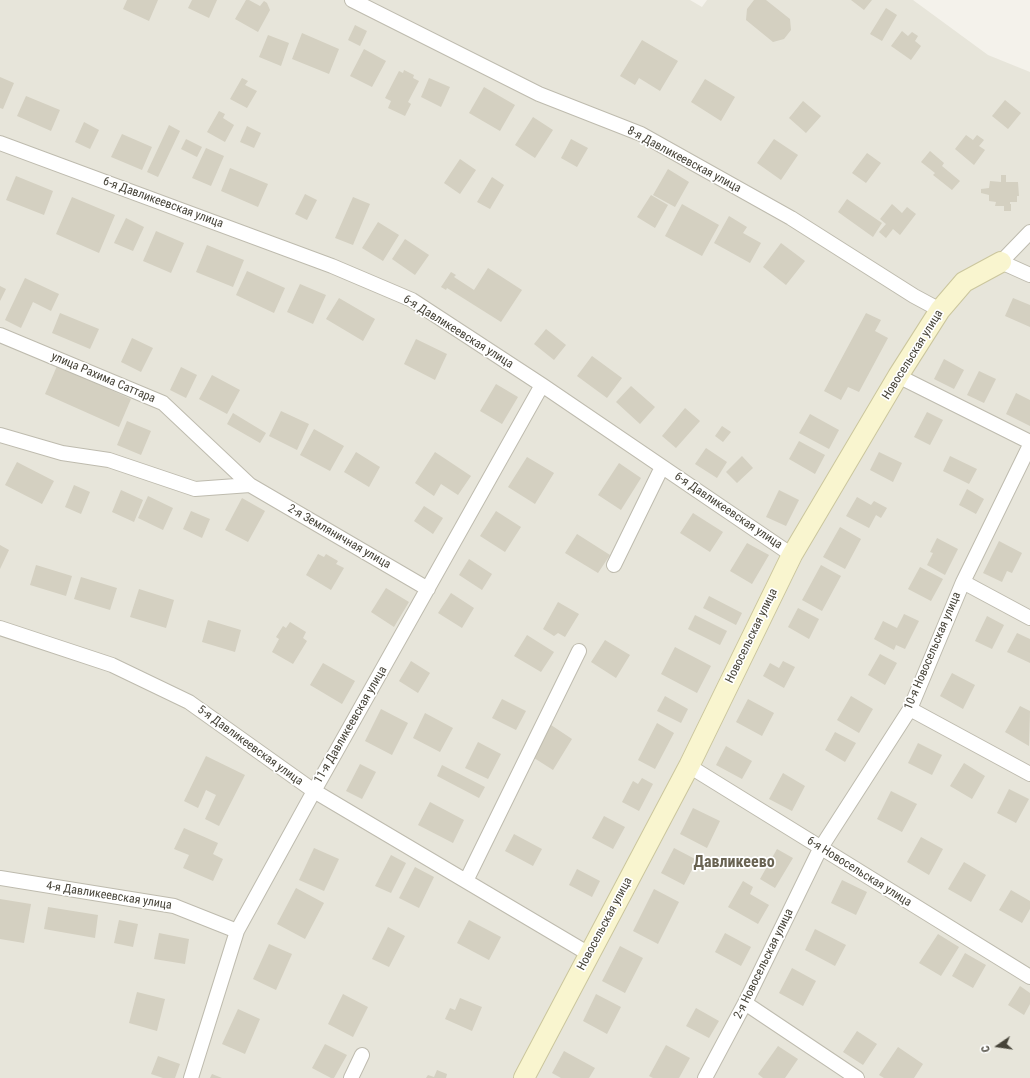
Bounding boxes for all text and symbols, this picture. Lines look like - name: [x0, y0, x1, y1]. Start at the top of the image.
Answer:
- street label: 8-я Давликеевская улица: [625, 124, 743, 196]
- street label: 6-я Давликеевская улица: [101, 175, 225, 231]
- street label: 6-я Давликеевская улица: [400, 292, 516, 372]
- street label: Новосельская улица: [880, 307, 946, 403]
- street label: улица Рахима Саттара: [49, 350, 157, 406]
- street label: 6-я Давликеевская улица: [671, 470, 785, 552]
- street label: 2-я Земляничная улица: [285, 502, 393, 572]
- street label: Новосельская улица: [723, 586, 781, 686]
- street label: 10-я Новосельская улица: [902, 590, 964, 712]
- street label: 11-я Давликеевская улица: [312, 664, 390, 786]
- street label: 5-я Давликеевская улица: [194, 703, 306, 789]
- street label: 6-я Новосельская улица: [804, 834, 914, 910]
- district label: Давликеево: [693, 853, 775, 873]
- street label: Новосельская улица: [574, 875, 636, 973]
- street label: 4-я Давликеевская улица: [45, 879, 173, 913]
- street label: 2-я Новосельская улица: [731, 907, 797, 1021]
- north arrow: [978, 1026, 1018, 1066]
- text: С: [979, 1044, 993, 1053]

